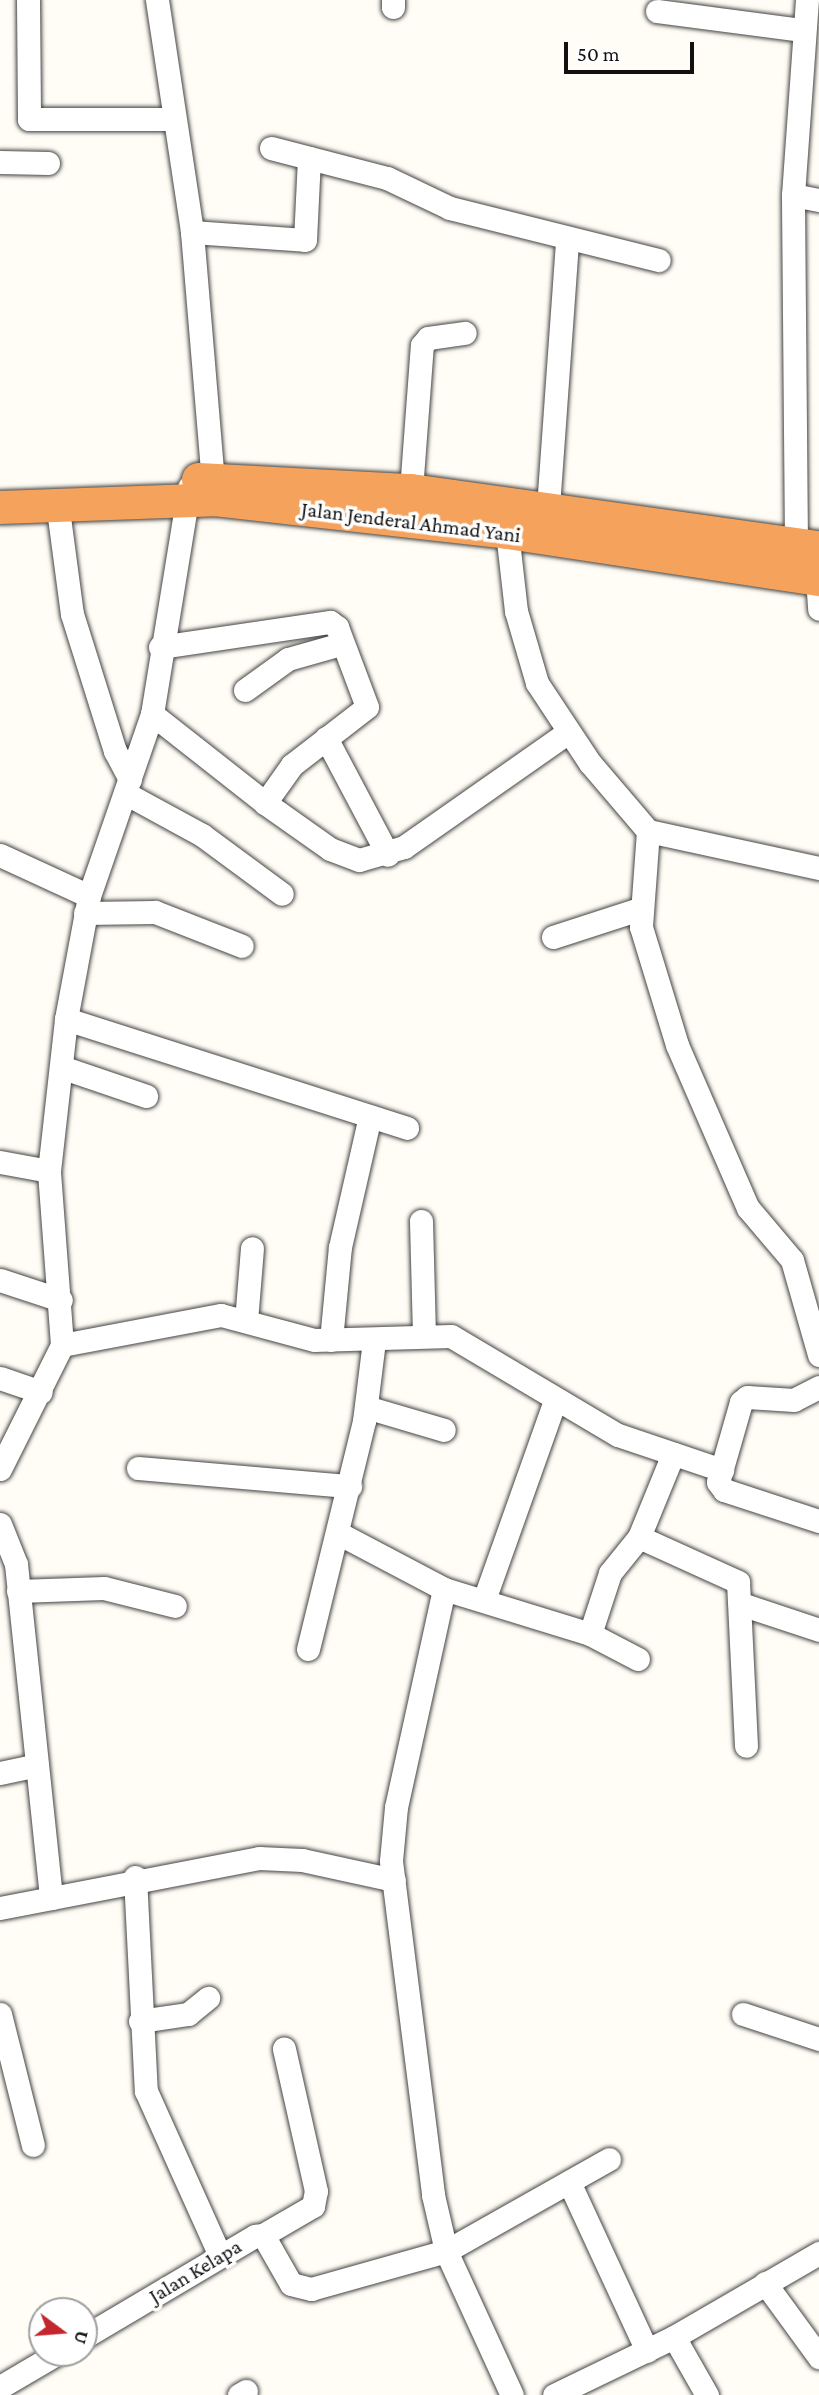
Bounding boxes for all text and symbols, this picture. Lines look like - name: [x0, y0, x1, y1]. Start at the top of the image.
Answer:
- scale bar: [567, 28, 696, 72]
- text: 50 m: [577, 42, 620, 66]
- street label: Jalan Jenderal Ahmad Yani: [300, 496, 522, 548]
- street label: Jalan Kelapa: [144, 2234, 246, 2308]
- north arrow: [28, 2297, 98, 2367]
- text: U: [70, 2328, 94, 2347]

